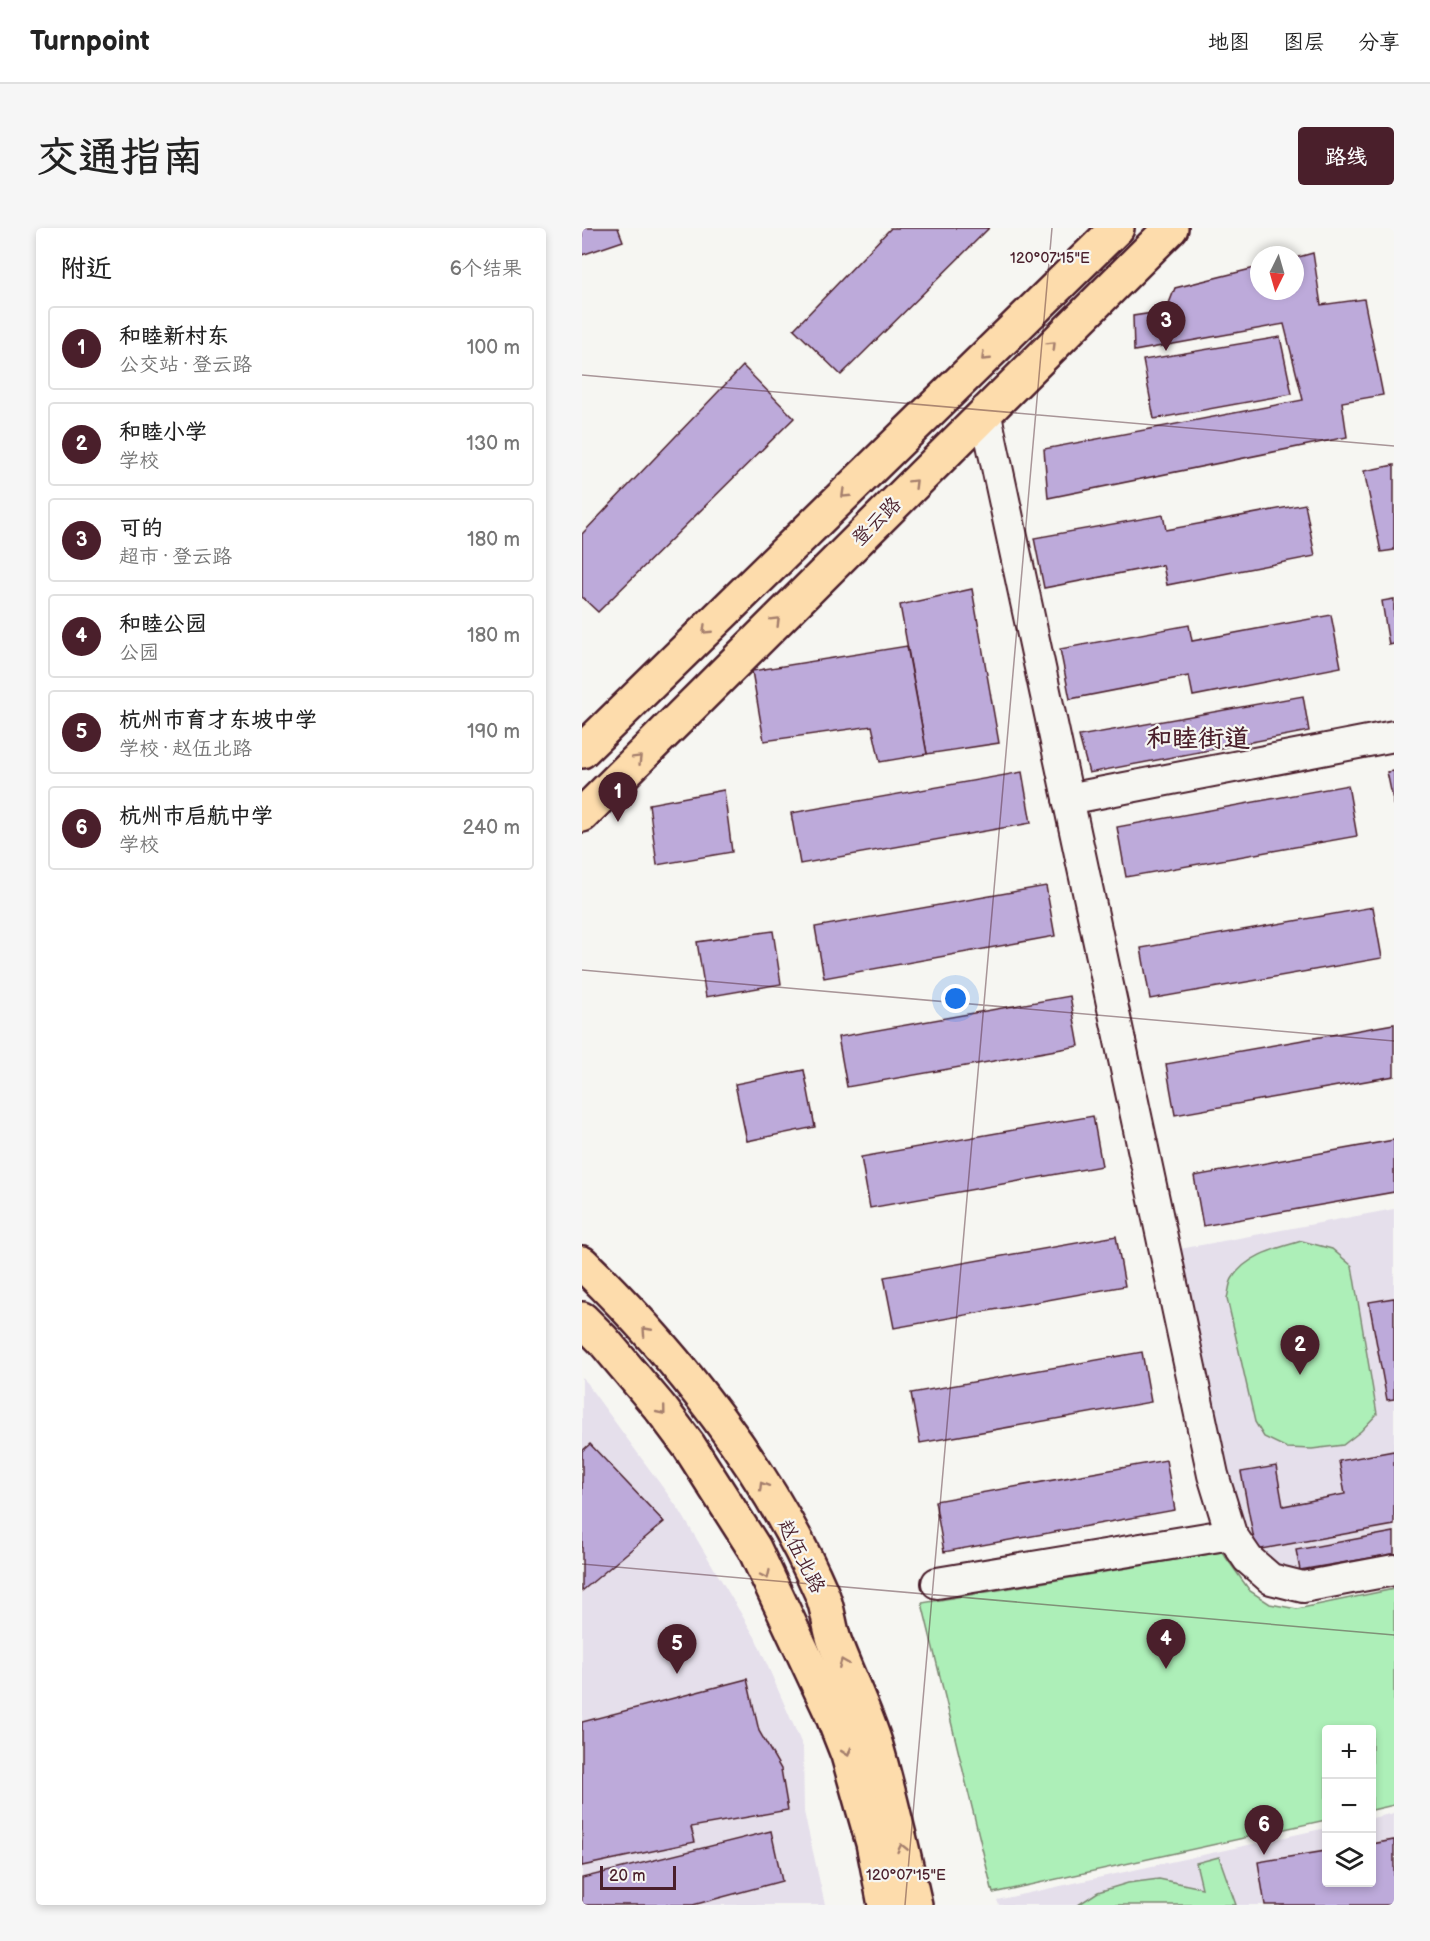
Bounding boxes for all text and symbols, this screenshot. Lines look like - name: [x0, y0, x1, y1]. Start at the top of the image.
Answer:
- text: Turnpoint: [30, 25, 150, 58]
- text: 地图: [1208, 30, 1250, 55]
- text: 图层: [1283, 30, 1325, 55]
- text: 分享: [1358, 30, 1400, 55]
- button: 路线: [1298, 127, 1394, 185]
- text: 交通指南: [36, 133, 204, 184]
- north arrow: [1250, 246, 1304, 300]
- text: 120°07'15"E: [1010, 249, 1090, 268]
- text: 附近: [60, 254, 112, 285]
- text: 6个结果: [450, 257, 522, 281]
- pin: 3: [1146, 302, 1186, 351]
- text: 和睦新村东: [119, 323, 229, 350]
- text: 1: [77, 336, 86, 360]
- text: 100 m: [467, 336, 520, 360]
- one-way arrow: [1046, 341, 1056, 352]
- one-way arrow: [981, 350, 991, 361]
- text: 公交站 · 登云路: [119, 353, 252, 377]
- text: 和睦小学: [119, 419, 207, 446]
- text: 2: [76, 432, 87, 456]
- text: 130 m: [466, 432, 520, 456]
- text: 学校: [119, 449, 159, 473]
- one-way arrow: [906, 479, 917, 490]
- one-way arrow: [842, 486, 853, 497]
- street label: 登云路: [847, 491, 907, 551]
- text: 可的: [119, 515, 163, 542]
- text: 3: [76, 528, 87, 552]
- text: 180 m: [467, 528, 520, 552]
- text: 超市 · 登云路: [119, 545, 232, 569]
- text: 和睦公园: [119, 611, 207, 638]
- one-way arrow: [769, 617, 780, 628]
- one-way arrow: [703, 623, 713, 634]
- text: 4: [76, 624, 87, 648]
- text: 180 m: [467, 624, 520, 648]
- text: 公园: [119, 641, 159, 665]
- text: 杭州市育才东坡中学: [119, 707, 317, 734]
- text: 5: [76, 720, 87, 744]
- text: 190 m: [467, 720, 520, 744]
- district label: 和睦街道: [1146, 724, 1250, 755]
- text: 学校 · 赵伍北路: [119, 737, 252, 761]
- one-way arrow: [631, 755, 642, 766]
- pin: 1: [598, 772, 638, 822]
- text: 杭州市启航中学: [119, 803, 273, 830]
- text: 6: [75, 816, 88, 840]
- text: 240 m: [463, 816, 520, 840]
- text: 学校: [119, 833, 159, 857]
- your location: [941, 984, 970, 1013]
- pin: 2: [1280, 1326, 1320, 1375]
- one-way arrow: [642, 1327, 653, 1338]
- one-way arrow: [654, 1404, 665, 1415]
- one-way arrow: [759, 1482, 771, 1492]
- street label: 赵伍北路: [772, 1515, 830, 1598]
- one-way arrow: [759, 1568, 771, 1579]
- pin: 4: [1146, 1620, 1186, 1669]
- pin: 5: [658, 1624, 697, 1674]
- one-way arrow: [838, 1658, 850, 1669]
- map controls: [1322, 1725, 1376, 1887]
- button: +: [1322, 1725, 1376, 1779]
- one-way arrow: [839, 1746, 852, 1757]
- button: −: [1322, 1779, 1376, 1833]
- pin: 6: [1244, 1806, 1284, 1855]
- button: layers: [1322, 1833, 1376, 1887]
- one-way arrow: [896, 1843, 909, 1853]
- scale bar: [600, 1863, 676, 1890]
- text: 120°07'15"E: [866, 1866, 946, 1885]
- text: 20 m: [609, 1867, 645, 1886]

